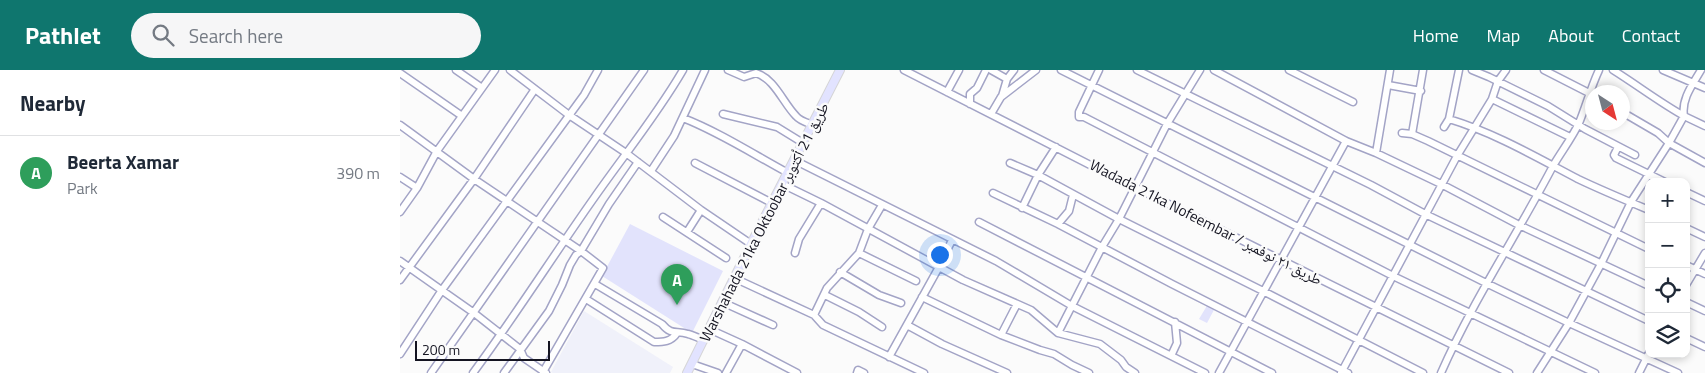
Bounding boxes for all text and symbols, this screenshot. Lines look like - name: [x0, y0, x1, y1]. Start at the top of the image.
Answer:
- search box: [131, 13, 481, 58]
- text: Pathlet: [25, 17, 101, 53]
- icon: search: [149, 21, 177, 49]
- text: Search here: [189, 21, 283, 50]
- text: Home: [1413, 22, 1459, 49]
- text: Map: [1487, 22, 1520, 49]
- text: About: [1548, 22, 1594, 49]
- text: Contact: [1622, 22, 1680, 49]
- north arrow: [1585, 85, 1630, 130]
- text: Nearby: [20, 87, 85, 119]
- street label: Warshahada 21ka Oktoobar طريق 21 أكتوبر: [693, 98, 835, 346]
- text: Beerta Xamar: [67, 147, 179, 176]
- street label: Wadada 21ka Nofeembar / طريق ٢١ نوفمبر: [1086, 153, 1326, 291]
- text: A: [31, 161, 41, 185]
- text: 390 m: [336, 161, 380, 185]
- text: Park: [67, 176, 98, 200]
- map controls: [1645, 178, 1690, 358]
- button: +: [1645, 178, 1690, 223]
- button: −: [1645, 223, 1690, 268]
- your location: [927, 242, 953, 268]
- pin: A: [661, 264, 693, 305]
- button: locate: [1645, 268, 1690, 313]
- button: layers: [1645, 313, 1690, 358]
- scale bar: [415, 338, 550, 361]
- text: 200 m: [422, 339, 460, 360]

